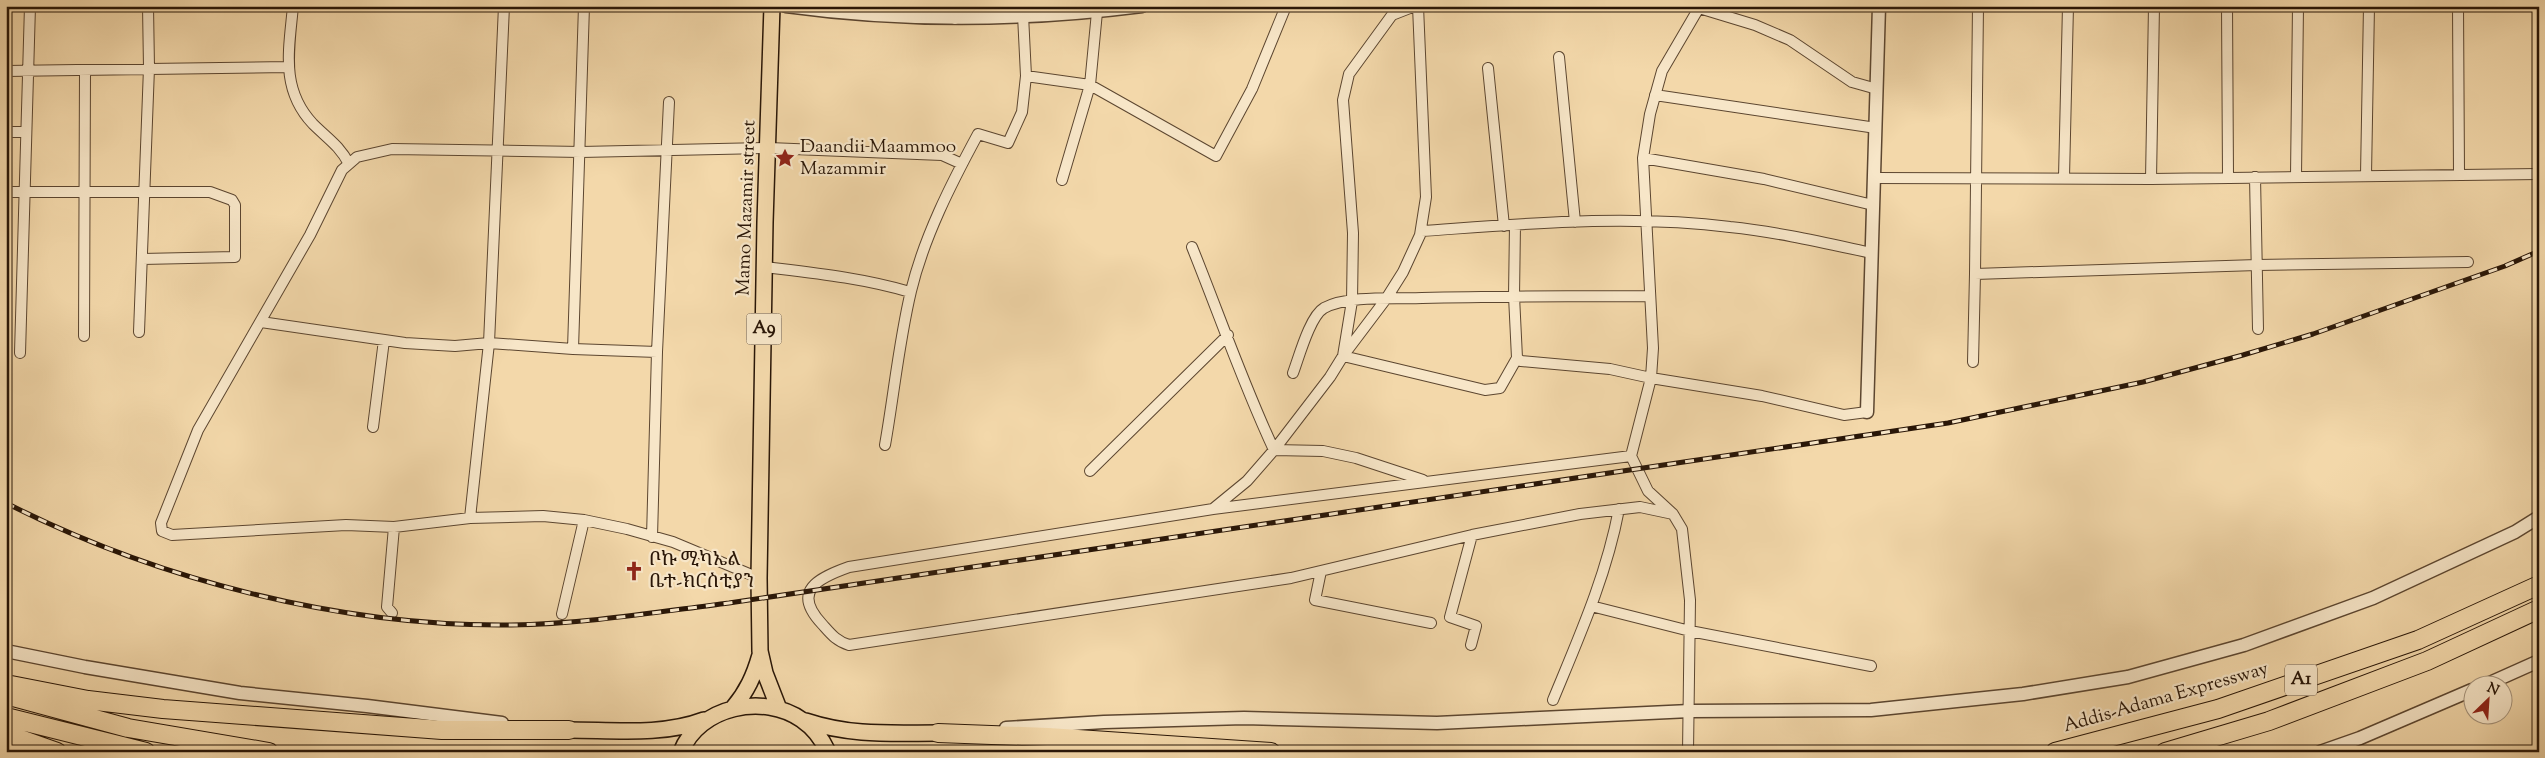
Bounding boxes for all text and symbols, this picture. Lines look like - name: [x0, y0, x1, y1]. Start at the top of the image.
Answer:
- street label: Mamo Mazamir street: [730, 119, 764, 296]
- place label: Daandii Maammoo Mazammir: [800, 134, 956, 183]
- place icon: Daandii Maammoo Mazammir: [774, 147, 796, 169]
- road number: A9: [746, 314, 782, 344]
- place label: ቦኩ ሚካኤል ቤተ-ክርስቲያን: [649, 547, 754, 596]
- church icon: ቦኩ ሚካኤል ቤተ-ክርስቲያን: [623, 560, 645, 582]
- street label: Addis-Adama Expressway: [2060, 656, 2272, 740]
- road number: A1: [2285, 664, 2317, 696]
- north arrow: [2462, 676, 2512, 726]
- text: N: [2483, 679, 2502, 701]

